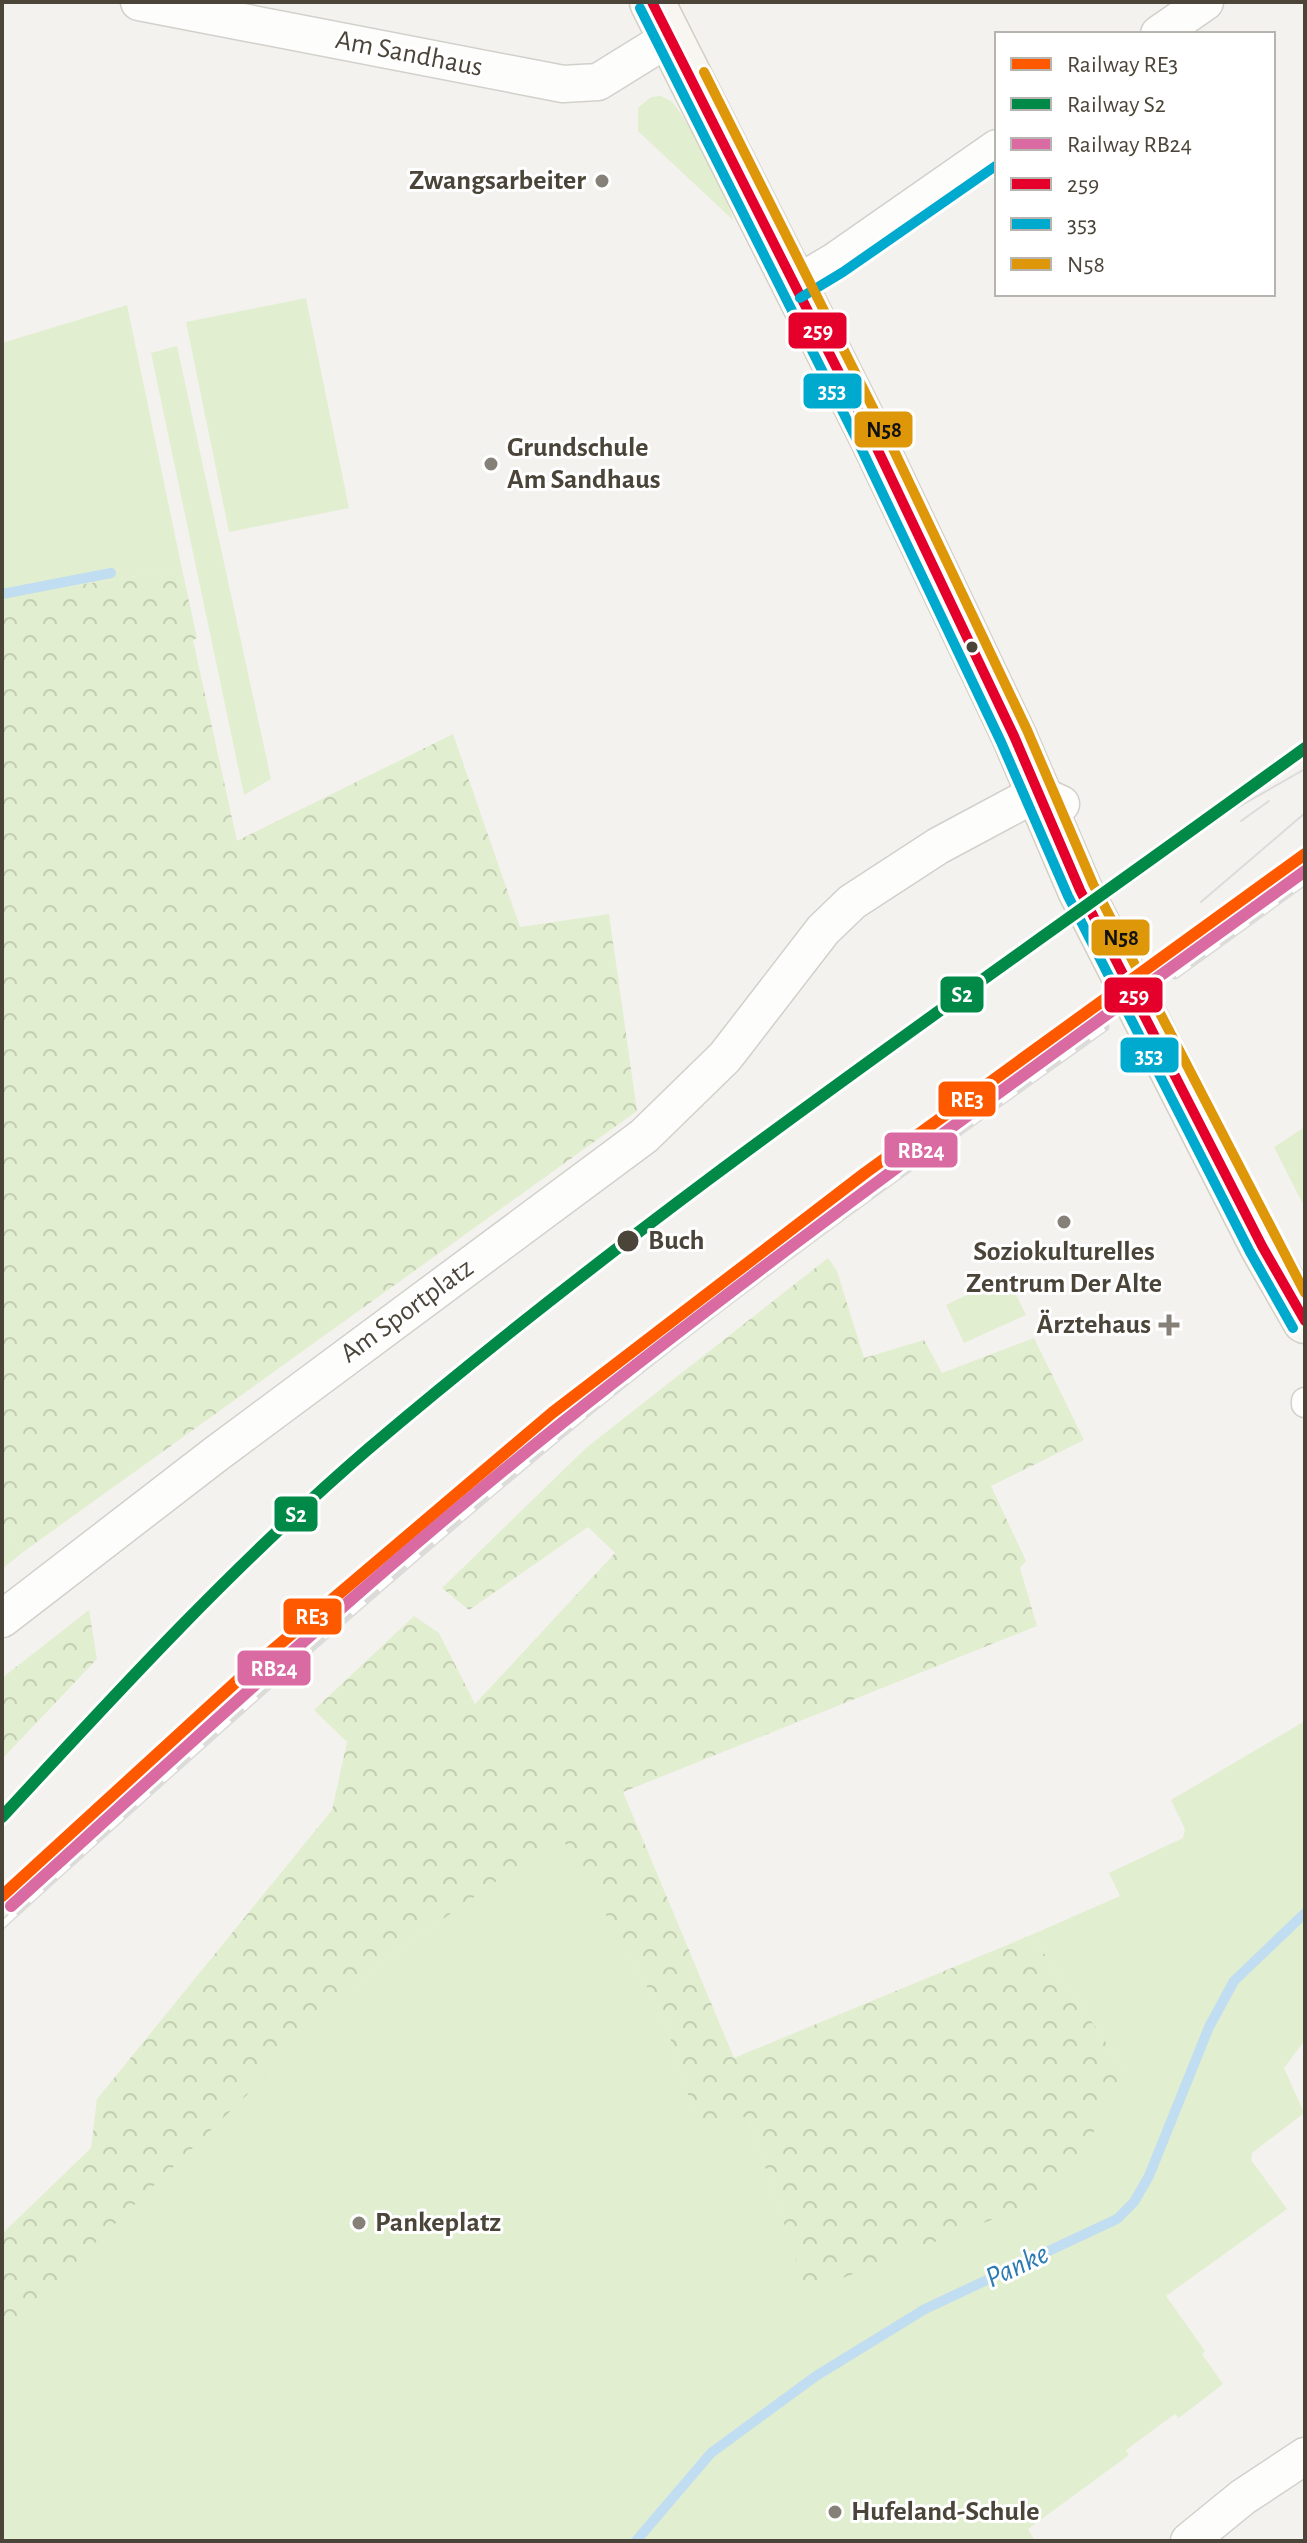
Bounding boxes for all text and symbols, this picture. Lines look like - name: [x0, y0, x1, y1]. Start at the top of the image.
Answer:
- street label: Am Sandhaus: [333, 26, 485, 82]
- legend: [995, 32, 1275, 296]
- text: Railway RE3: [1067, 53, 1178, 77]
- text: Railway S2: [1067, 93, 1166, 117]
- text: Railway RB24: [1067, 133, 1192, 157]
- place label: Zwangsarbeiter: [409, 167, 586, 195]
- marker: Zwangsarbeiter: [593, 172, 611, 190]
- text: 259: [1067, 173, 1099, 197]
- text: 353: [1067, 213, 1097, 237]
- text: N58: [1067, 253, 1105, 277]
- line badge: 259: [787, 311, 848, 350]
- text: 259: [803, 320, 833, 342]
- line badge: 353: [802, 372, 863, 410]
- text: 353: [818, 380, 846, 402]
- line badge: N58: [853, 410, 914, 449]
- text: N58: [866, 419, 902, 441]
- place label: Grundschule Am Sandhaus: [507, 434, 661, 494]
- marker: Grundschule Am Sandhaus: [482, 455, 500, 473]
- unlabelled marker: [964, 639, 980, 655]
- line badge: N58: [1090, 918, 1151, 957]
- text: N58: [1103, 927, 1139, 949]
- line badge: S2: [939, 975, 985, 1014]
- line badge: 259: [1103, 976, 1164, 1014]
- text: S2: [951, 984, 973, 1006]
- text: 259: [1119, 985, 1149, 1007]
- line badge: 353: [1119, 1036, 1180, 1074]
- text: 353: [1135, 1045, 1163, 1067]
- line badge: RE3: [937, 1080, 997, 1118]
- text: RE3: [950, 1089, 984, 1111]
- line badge: RB24: [883, 1131, 959, 1169]
- text: RB24: [897, 1140, 945, 1162]
- marker: Soziokulturelles Zentrum Der Alte: [1055, 1213, 1073, 1231]
- place label: Buch: [648, 1227, 704, 1255]
- marker: Buch: [615, 1228, 641, 1254]
- place label: Soziokulturelles Zentrum Der Alte: [966, 1238, 1162, 1298]
- street label: Am Sportplatz: [335, 1254, 479, 1368]
- place label: Ärztehaus: [1037, 1309, 1151, 1339]
- marker: Ärztehaus: [1158, 1314, 1180, 1336]
- line badge: S2: [273, 1495, 319, 1533]
- text: S2: [285, 1504, 307, 1526]
- line badge: RE3: [282, 1597, 343, 1636]
- text: RE3: [295, 1606, 329, 1628]
- line badge: RB24: [236, 1649, 312, 1687]
- text: RB24: [250, 1658, 298, 1680]
- place label: Pankeplatz: [375, 2209, 501, 2237]
- marker: Pankeplatz: [350, 2214, 368, 2232]
- water label: Panke: [981, 2238, 1053, 2294]
- place label: Hufeland-Schule: [851, 2498, 1040, 2526]
- marker: Hufeland-Schule: [826, 2503, 844, 2521]

